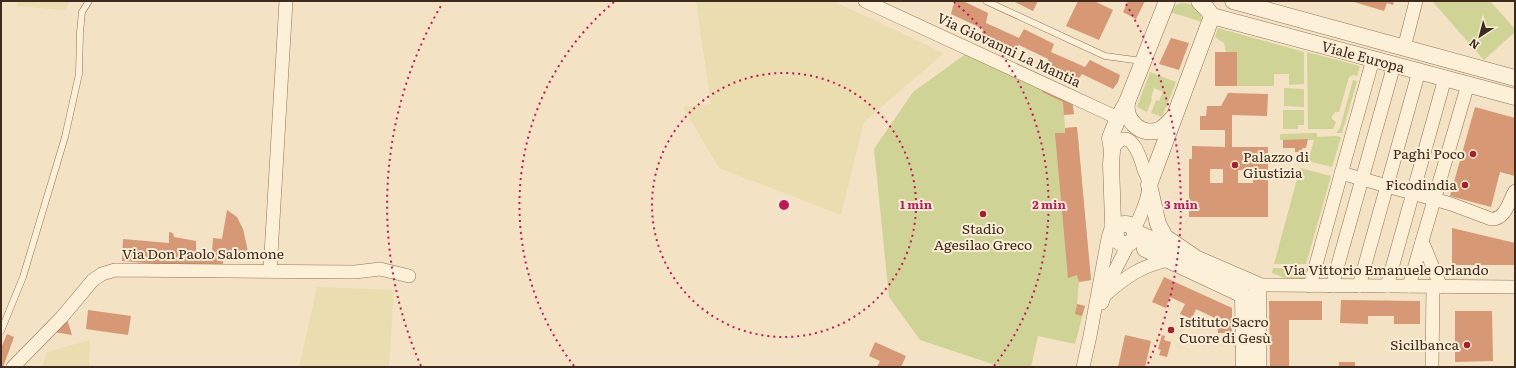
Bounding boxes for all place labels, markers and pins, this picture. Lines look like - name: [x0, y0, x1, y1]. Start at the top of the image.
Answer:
- place label: Paghi Poco: [1393, 143, 1465, 163]
- place label: Palazzo di Giustizia: [1243, 146, 1309, 182]
- marker: Paghi Poco: [1468, 149, 1478, 159]
- marker: Palazzo di Giustizia: [1230, 160, 1240, 170]
- place label: Ficodindia: [1385, 174, 1457, 194]
- marker: Ficodindia: [1460, 180, 1470, 190]
- centre of rings: [777, 198, 791, 212]
- marker: Stadio Agesilao Greco: [978, 209, 988, 219]
- place label: Stadio Agesilao Greco: [934, 218, 1032, 254]
- place label: Istituto Sacro Cuore di Gesù: [1179, 311, 1271, 347]
- marker: Istituto Sacro Cuore di Gesù: [1166, 325, 1176, 335]
- place label: Sicilbanca: [1390, 334, 1459, 354]
- marker: Sicilbanca: [1462, 340, 1472, 350]

